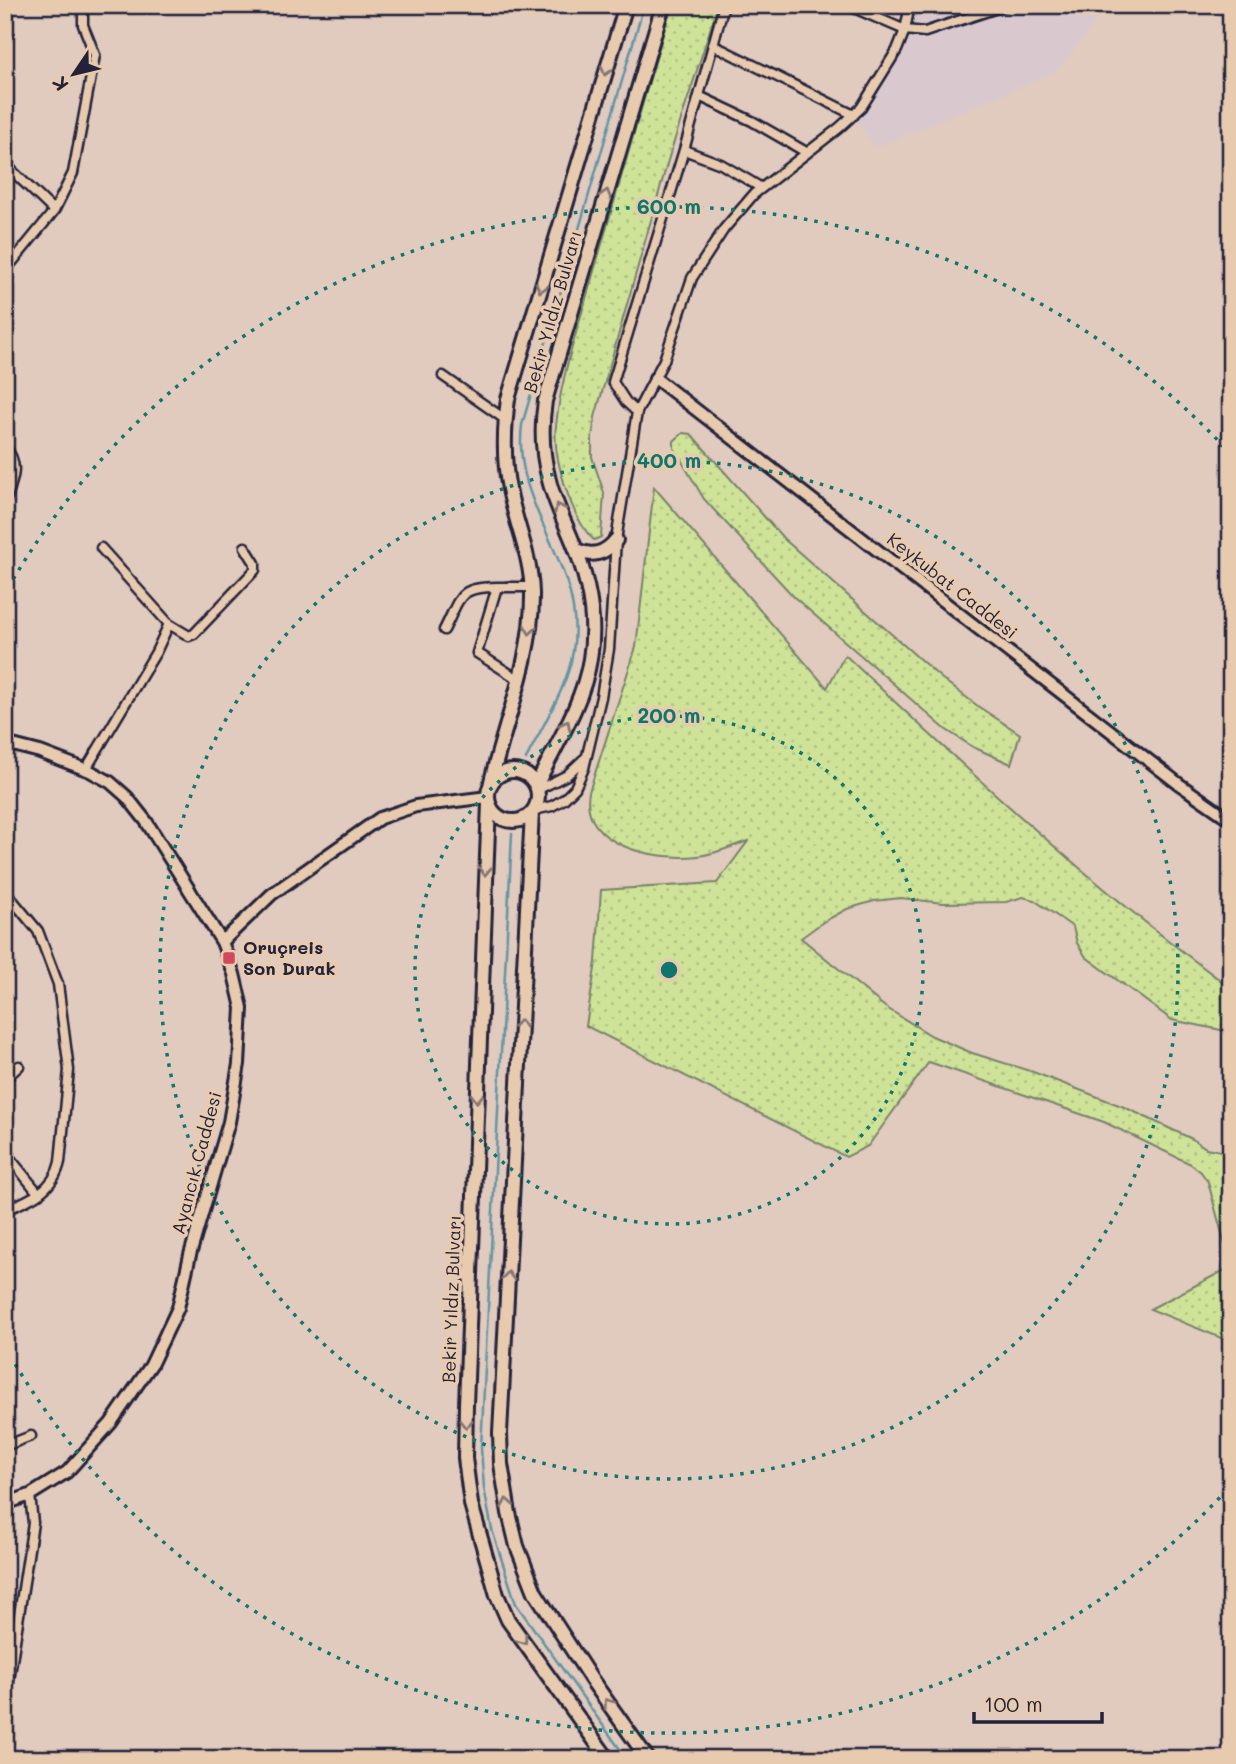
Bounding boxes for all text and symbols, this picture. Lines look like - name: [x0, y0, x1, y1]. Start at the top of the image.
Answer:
- north arrow: [38, 38, 108, 108]
- one-way arrow: [600, 64, 614, 76]
- text: K: [46, 72, 73, 96]
- one-way arrow: [597, 188, 612, 200]
- text: 600 m: [637, 192, 701, 219]
- street label: Bekir Yıldız Bulvarı: [517, 228, 587, 396]
- one-way arrow: [534, 282, 549, 294]
- text: 400 m: [637, 446, 701, 473]
- one-way arrow: [553, 503, 567, 515]
- street label: Keykubat Caddesi: [882, 527, 1023, 644]
- one-way arrow: [522, 624, 537, 636]
- text: 200 m: [638, 701, 700, 728]
- one-way arrow: [557, 720, 571, 732]
- one-way arrow: [478, 866, 493, 877]
- place label: Oruçreis Son Durak: [243, 935, 335, 980]
- marker: Oruçreis Son Durak: [221, 950, 237, 966]
- centre of rings: [657, 958, 681, 982]
- one-way arrow: [512, 1019, 527, 1030]
- street label: Ayancık Caddesi: [165, 1089, 227, 1237]
- one-way arrow: [470, 1093, 485, 1104]
- street label: Bekir Yıldız Bulvarı: [436, 1215, 466, 1383]
- one-way arrow: [500, 1270, 515, 1281]
- one-way arrow: [458, 1419, 474, 1429]
- one-way arrow: [500, 1497, 515, 1509]
- one-way arrow: [515, 1632, 527, 1645]
- scale bar: [974, 1680, 1101, 1724]
- text: 100 m: [984, 1690, 1043, 1717]
- one-way arrow: [604, 1698, 617, 1711]

